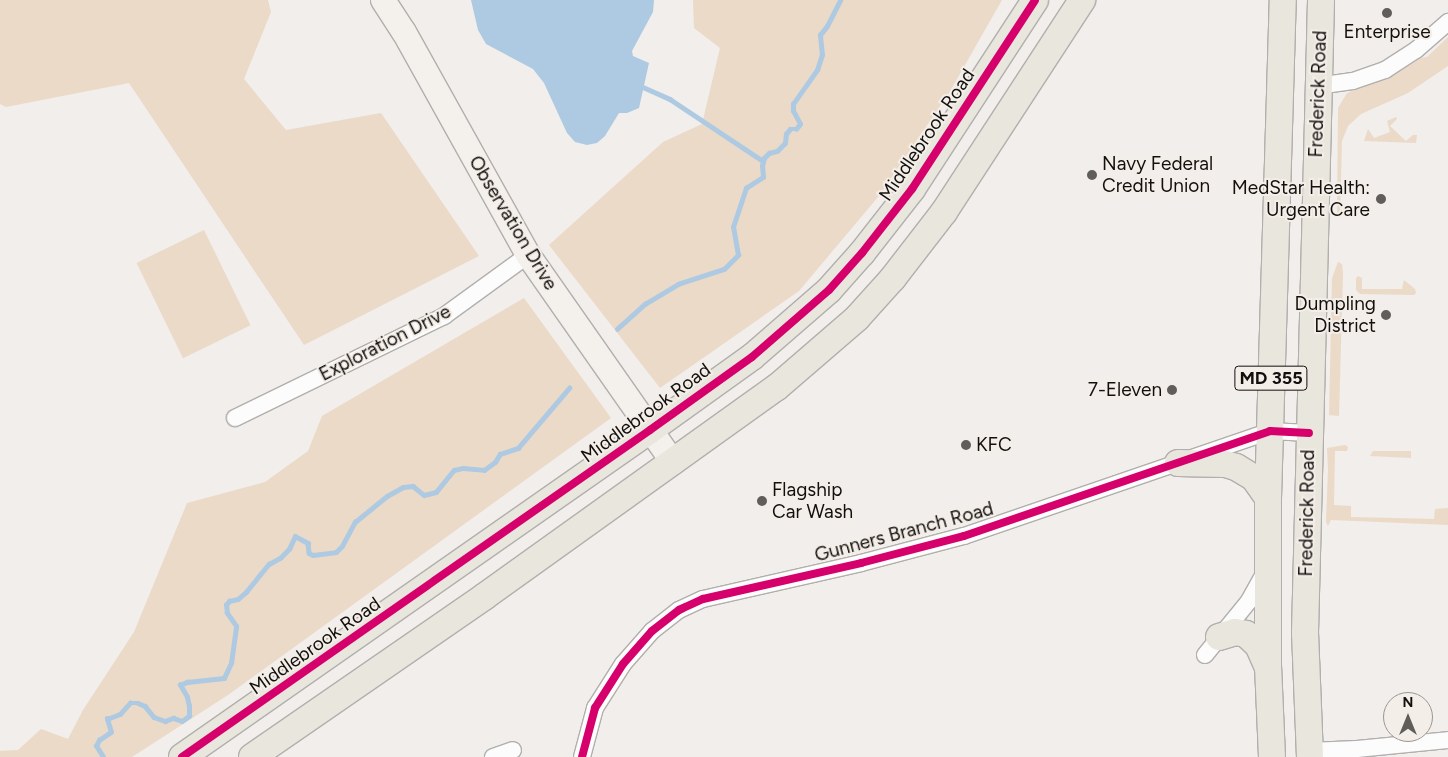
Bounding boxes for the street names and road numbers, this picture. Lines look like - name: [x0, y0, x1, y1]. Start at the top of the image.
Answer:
- street label: Frederick Road: [1304, 30, 1332, 158]
- street label: Middlebrook Road: [874, 65, 980, 205]
- street label: Observation Drive: [464, 152, 562, 294]
- street label: Exploration Drive: [315, 300, 455, 386]
- street label: Middlebrook Road: [577, 358, 715, 468]
- road number: MD 355: [1234, 362, 1308, 393]
- street label: Frederick Road: [1294, 449, 1320, 577]
- street label: Gunners Branch Road: [812, 497, 996, 567]
- street label: Middlebrook Road: [245, 592, 385, 700]

